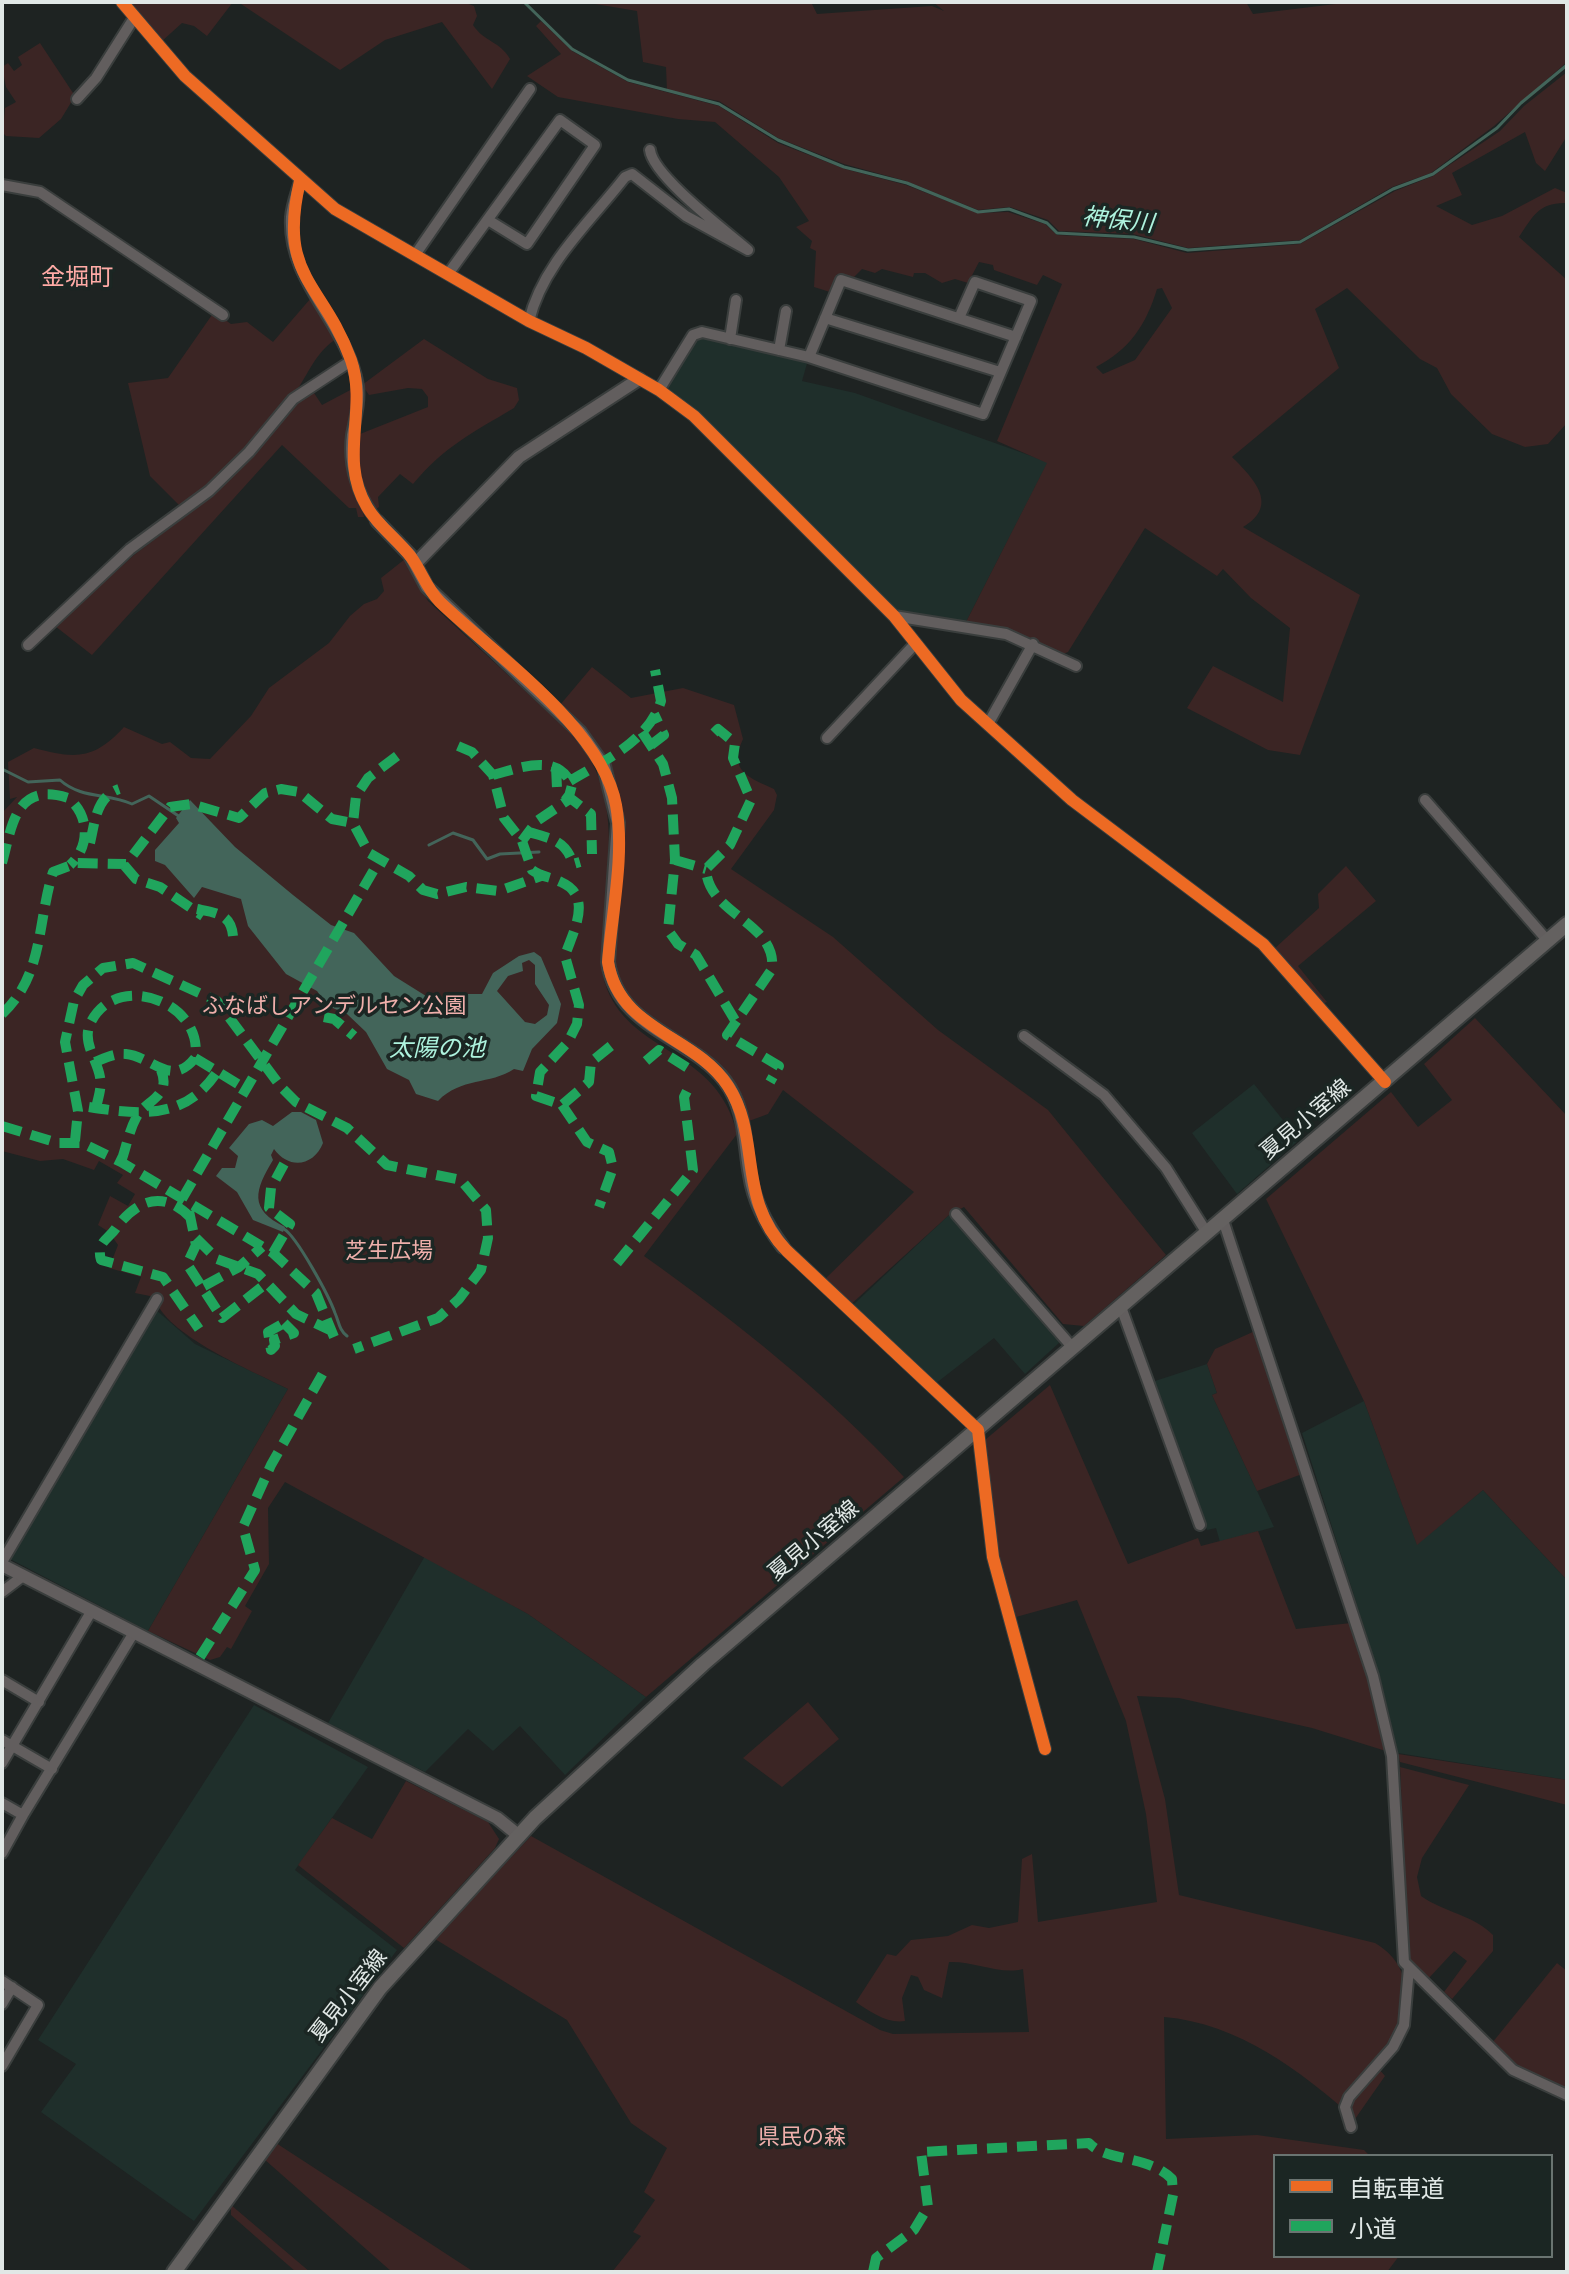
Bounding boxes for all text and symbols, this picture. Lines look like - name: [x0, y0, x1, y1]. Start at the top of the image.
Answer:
- water label: 神保川: [1081, 203, 1155, 239]
- district label: 金堀町: [41, 264, 113, 292]
- park label: ふなばしアンデルセン公園: [202, 994, 466, 1020]
- water label: 太陽の池: [389, 1035, 485, 1063]
- street label: 夏見小室線: [1255, 1075, 1357, 1165]
- park label: 芝生広場: [345, 1239, 433, 1265]
- street label: 夏見小室線: [763, 1496, 865, 1586]
- street label: 夏見小室線: [305, 1945, 393, 2047]
- park label: 県民の森: [758, 2125, 846, 2151]
- legend: [1273, 2154, 1553, 2258]
- text: 自転車道: [1349, 2173, 1445, 2204]
- text: 小道: [1349, 2213, 1397, 2244]

